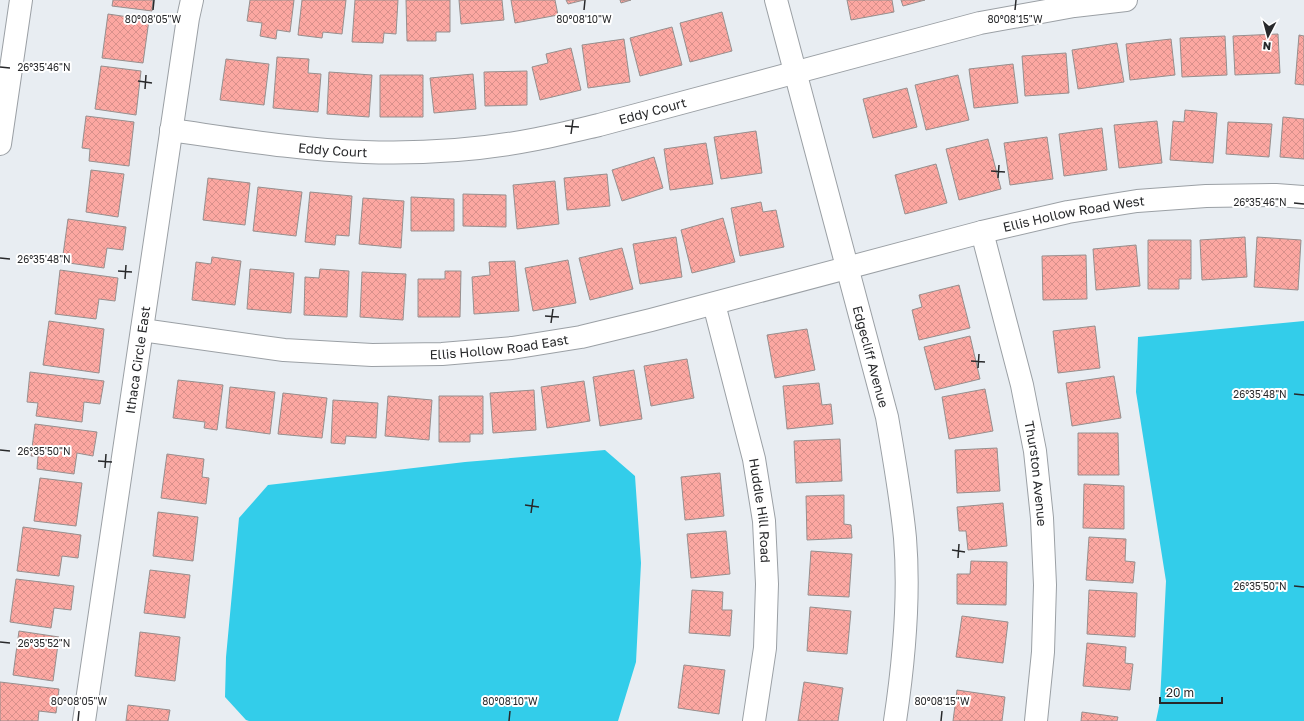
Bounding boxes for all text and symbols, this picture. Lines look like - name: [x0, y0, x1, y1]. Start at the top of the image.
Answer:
- text: 80°08'05"W: [125, 13, 182, 25]
- text: 80°08'10"W: [556, 13, 612, 25]
- text: 80°08'15"W: [987, 13, 1043, 25]
- north arrow: [1248, 16, 1288, 56]
- text: N: [1262, 40, 1272, 53]
- text: 26°35'46"N: [17, 61, 71, 73]
- street label: Eddy Court: [617, 94, 688, 127]
- street label: Eddy Court: [297, 139, 368, 160]
- street label: Ellis Hollow Road West: [1001, 192, 1145, 235]
- text: 26°35'46"N: [1233, 196, 1287, 208]
- text: 26°35'48"N: [17, 253, 71, 265]
- street label: Edgecliff Avenue: [850, 304, 892, 409]
- street label: Ithaca Circle East: [122, 305, 153, 415]
- street label: Ellis Hollow Road East: [430, 331, 570, 362]
- text: 26°35'48"N: [1233, 388, 1287, 400]
- street label: Thurston Avenue: [1021, 420, 1050, 527]
- text: 26°35'50"N: [17, 445, 71, 457]
- street label: Huddle Hill Road: [746, 457, 774, 563]
- text: 26°35'50"N: [1233, 580, 1287, 592]
- text: 26°35'52"N: [18, 637, 70, 649]
- scale bar: [1160, 679, 1222, 705]
- text: 20 m: [1166, 685, 1194, 700]
- text: 80°08'05"W: [51, 695, 108, 707]
- text: 80°08'10"W: [482, 695, 538, 707]
- text: 80°08'15"W: [914, 695, 970, 707]

